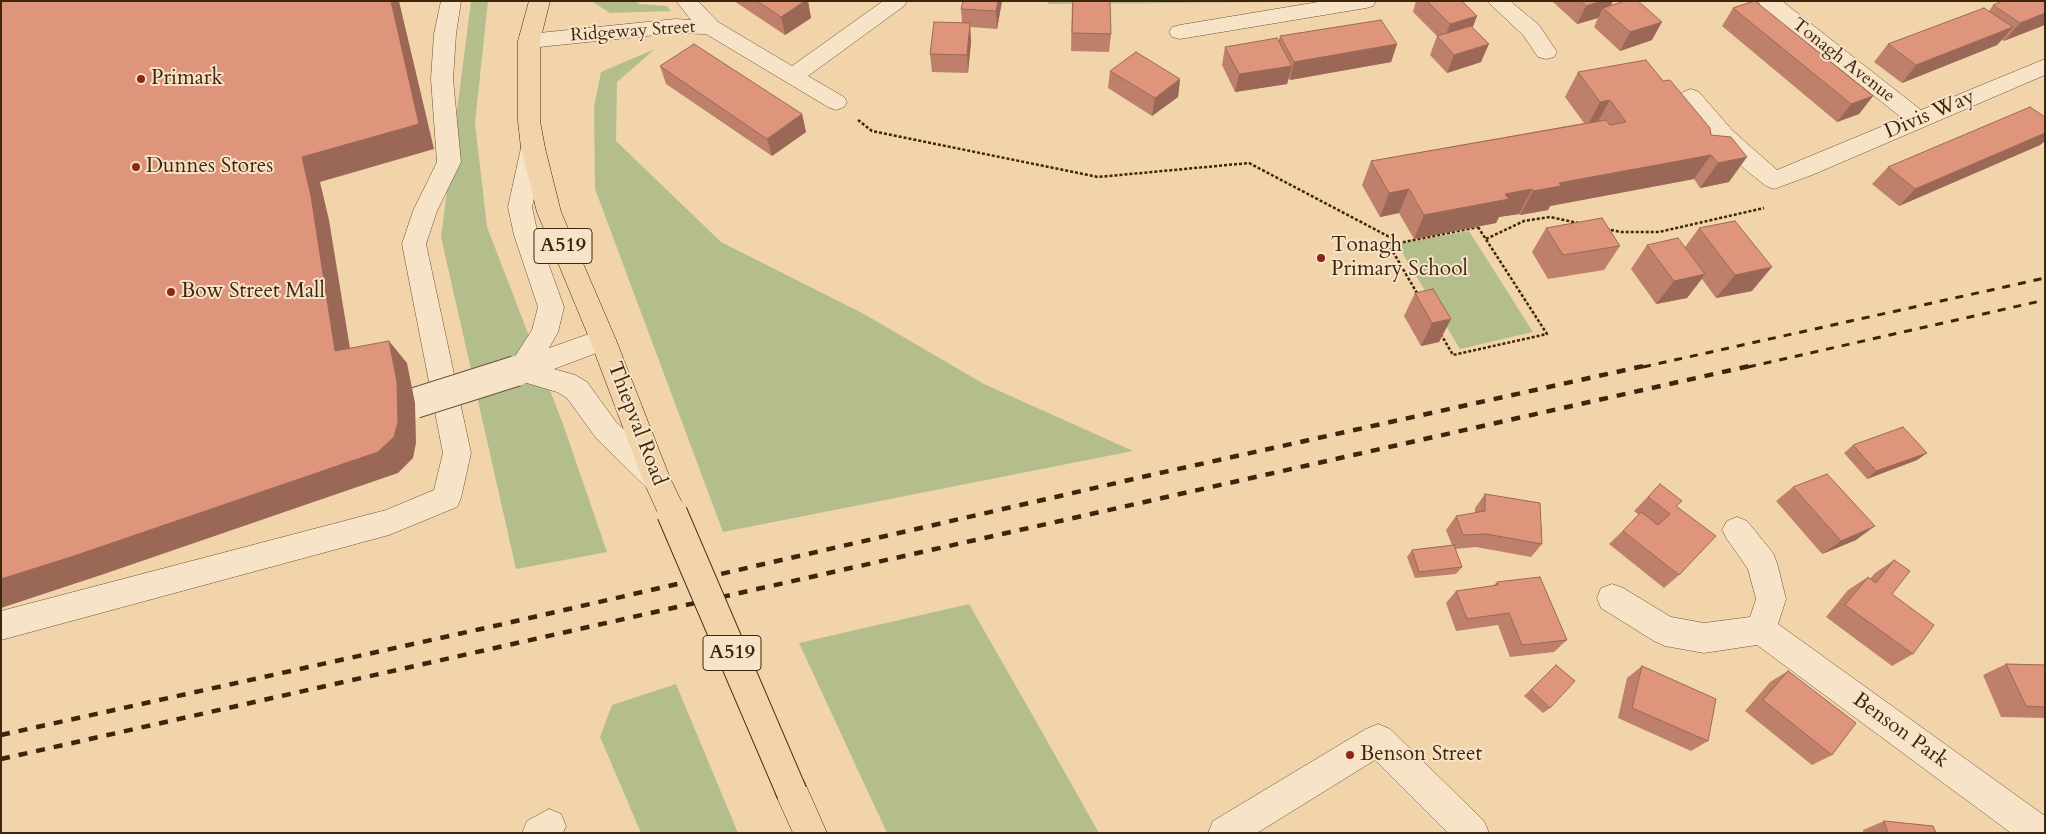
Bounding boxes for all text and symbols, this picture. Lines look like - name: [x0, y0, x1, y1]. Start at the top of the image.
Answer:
- street label: Tonagh Avenue: [1787, 14, 1899, 108]
- street label: Ridgeway Street: [570, 17, 696, 47]
- place label: Primark: [151, 66, 223, 92]
- marker: Primark: [135, 73, 147, 85]
- street label: Divis Way: [1881, 85, 1979, 145]
- place label: Dunnes Stores: [146, 154, 273, 180]
- marker: Dunnes Stores: [130, 161, 142, 173]
- road number: A519: [534, 228, 592, 264]
- place label: Tonagh Primary School: [1331, 233, 1468, 283]
- marker: Tonagh Primary School: [1315, 252, 1327, 264]
- place label: Bow Street Mall: [181, 279, 325, 305]
- marker: Bow Street Mall: [165, 286, 177, 298]
- street label: Thiepval Road: [601, 359, 671, 489]
- road number: A519: [703, 636, 761, 670]
- street label: Benson Park: [1847, 688, 1953, 774]
- place label: Benson Street: [1360, 742, 1482, 768]
- marker: Benson Street: [1344, 749, 1356, 761]

